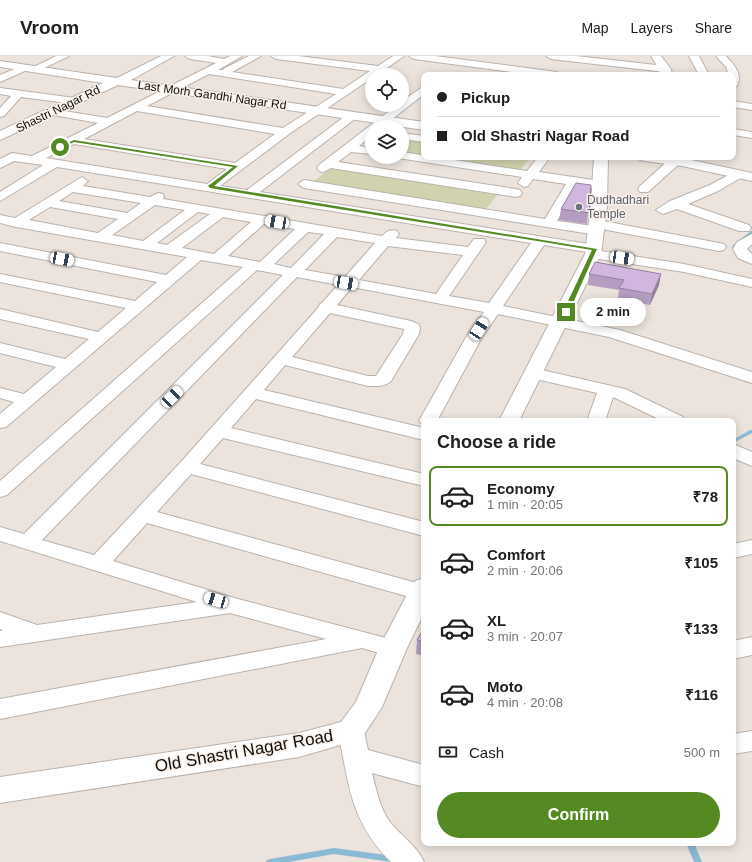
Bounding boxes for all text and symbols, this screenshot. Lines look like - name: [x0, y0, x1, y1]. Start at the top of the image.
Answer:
- text: Vroom: [20, 17, 79, 38]
- text: Map: [581, 20, 609, 36]
- text: Layers: [631, 20, 673, 36]
- text: Share: [695, 20, 732, 36]
- map controls: [365, 68, 409, 164]
- button: locate: [365, 68, 409, 112]
- street label: Last Morh Gandhi Nagar Rd: [137, 78, 287, 112]
- street label: Shastri Nagar Rd: [14, 83, 102, 135]
- text: Pickup: [461, 89, 510, 106]
- button: layers: [365, 120, 409, 164]
- text: Old Shastri Nagar Road: [461, 127, 629, 144]
- route start: [51, 138, 69, 156]
- place label: Dudhadhari Temple: [587, 193, 649, 221]
- marker: Dudhadhari Temple: [574, 202, 584, 212]
- car: [264, 214, 290, 230]
- car: [609, 250, 635, 266]
- car: [49, 251, 75, 267]
- car: [333, 275, 359, 291]
- callout: 2 min: [580, 298, 646, 326]
- route end: [557, 303, 575, 321]
- text: 2 min: [596, 304, 630, 319]
- car: [467, 316, 491, 342]
- car: [159, 384, 185, 410]
- text: Choose a ride: [437, 432, 556, 452]
- icon: car: [439, 478, 475, 514]
- text: Economy: [487, 480, 555, 497]
- text: ₹78: [693, 488, 718, 505]
- text: 1 min · 20:05: [487, 497, 563, 512]
- icon: car: [439, 544, 475, 580]
- text: Comfort: [487, 546, 545, 563]
- text: ₹105: [684, 554, 718, 571]
- text: 2 min · 20:06: [487, 563, 563, 578]
- car: [203, 591, 229, 609]
- icon: car: [439, 610, 475, 646]
- text: XL: [487, 612, 506, 629]
- text: ₹133: [684, 620, 718, 637]
- text: 3 min · 20:07: [487, 629, 563, 644]
- icon: car: [439, 676, 475, 712]
- text: Moto: [487, 678, 523, 695]
- text: ₹116: [685, 686, 718, 703]
- text: 4 min · 20:08: [487, 695, 563, 710]
- street label: Old Shastri Nagar Road: [153, 726, 335, 776]
- icon: cash: [437, 741, 459, 763]
- text: Cash: [469, 744, 504, 761]
- text: 500 m: [684, 745, 720, 760]
- button: Confirm: [437, 792, 720, 838]

